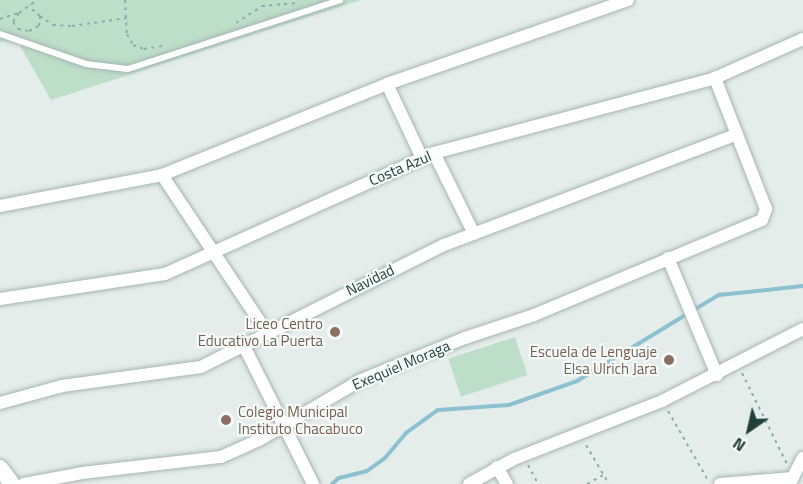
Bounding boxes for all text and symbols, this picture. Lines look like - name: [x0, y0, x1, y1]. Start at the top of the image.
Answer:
- street label: Costa Azul: [366, 147, 434, 189]
- street label: Navidad: [343, 261, 397, 299]
- place label: Liceo Centro Educativo La Puerta: [198, 314, 323, 349]
- marker: Liceo Centro Educativo La Puerta: [328, 325, 342, 339]
- street label: Exequiel Moraga: [349, 336, 453, 394]
- place label: Escuela de Lenguaje Elsa Ulrich Jara: [530, 342, 657, 377]
- marker: Escuela de Lenguaje Elsa Ulrich Jara: [662, 353, 676, 367]
- north arrow: [719, 400, 779, 460]
- place label: Colegio Municipal Instituto Chacabuco: [238, 402, 363, 437]
- marker: Colegio Municipal Instituto Chacabuco: [219, 413, 233, 427]
- text: N: [728, 432, 750, 458]

